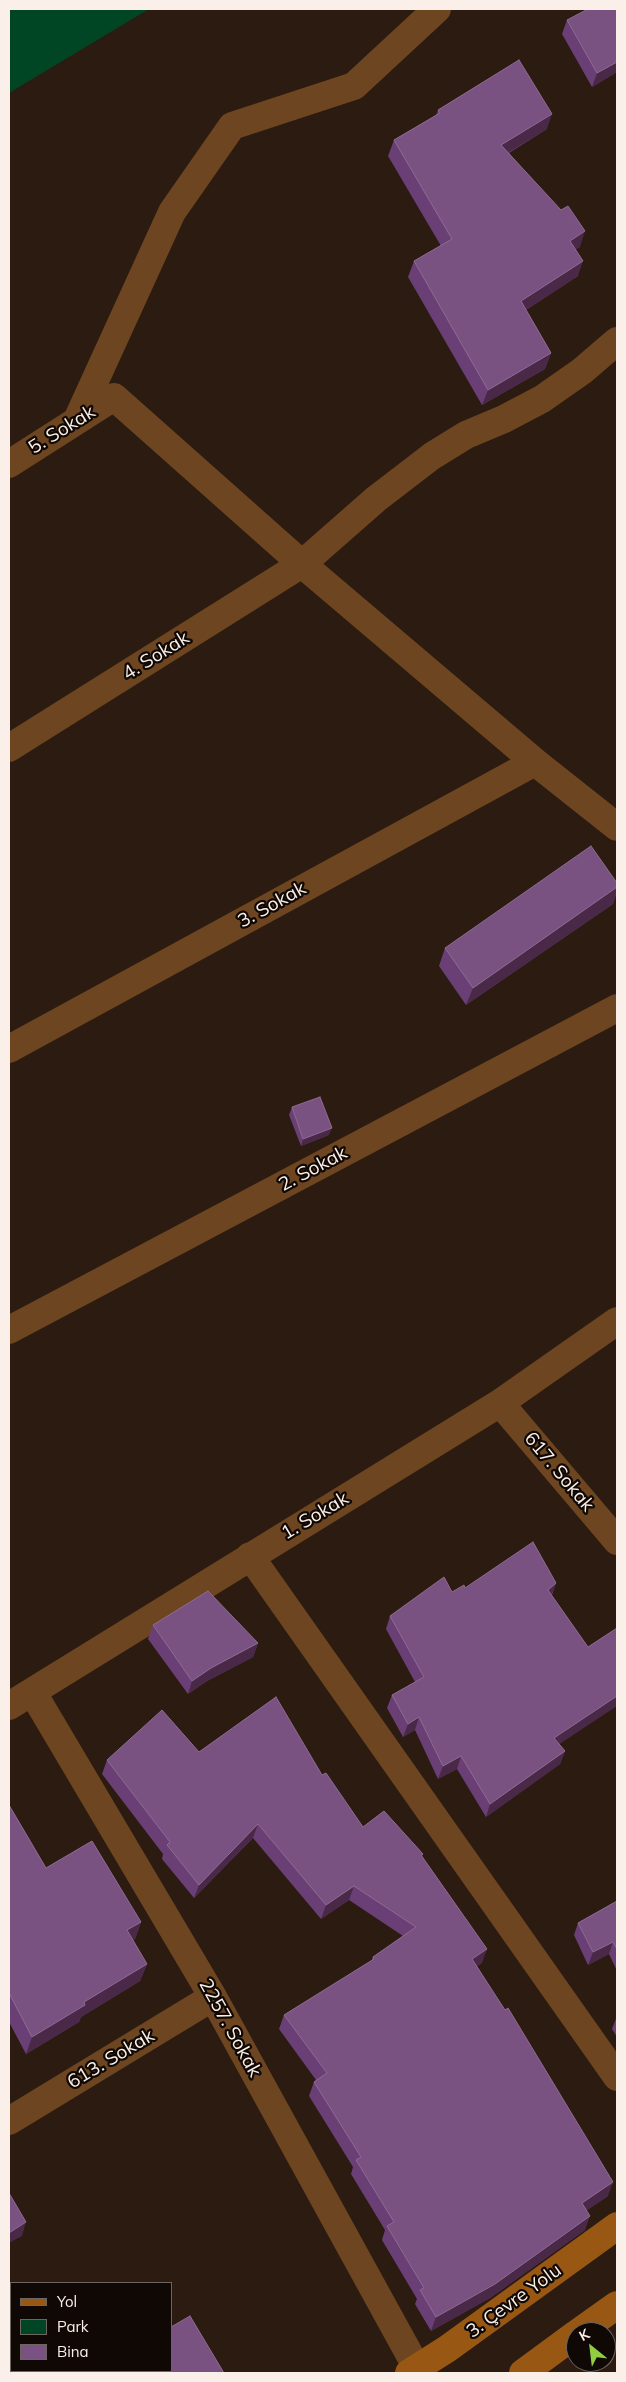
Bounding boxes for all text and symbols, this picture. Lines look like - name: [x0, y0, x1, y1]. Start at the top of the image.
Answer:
- street label: 5. Sokak: [24, 401, 100, 459]
- street label: 4. Sokak: [118, 627, 194, 685]
- street label: 3. Sokak: [234, 877, 310, 933]
- street label: 2. Sokak: [275, 1142, 351, 1196]
- street label: 617. Sokak: [519, 1427, 599, 1517]
- street label: 1. Sokak: [277, 1487, 353, 1545]
- street label: 2257. Sokak: [194, 1975, 266, 2081]
- street label: 613. Sokak: [64, 2024, 158, 2094]
- street label: 3. Çevre Yolu: [462, 2259, 566, 2343]
- legend: [10, 2282, 172, 2372]
- text: Yol: [57, 2292, 77, 2311]
- text: Park: [57, 2317, 89, 2336]
- north arrow: [566, 2322, 616, 2372]
- text: K: [576, 2325, 593, 2345]
- text: Bina: [57, 2342, 89, 2361]

